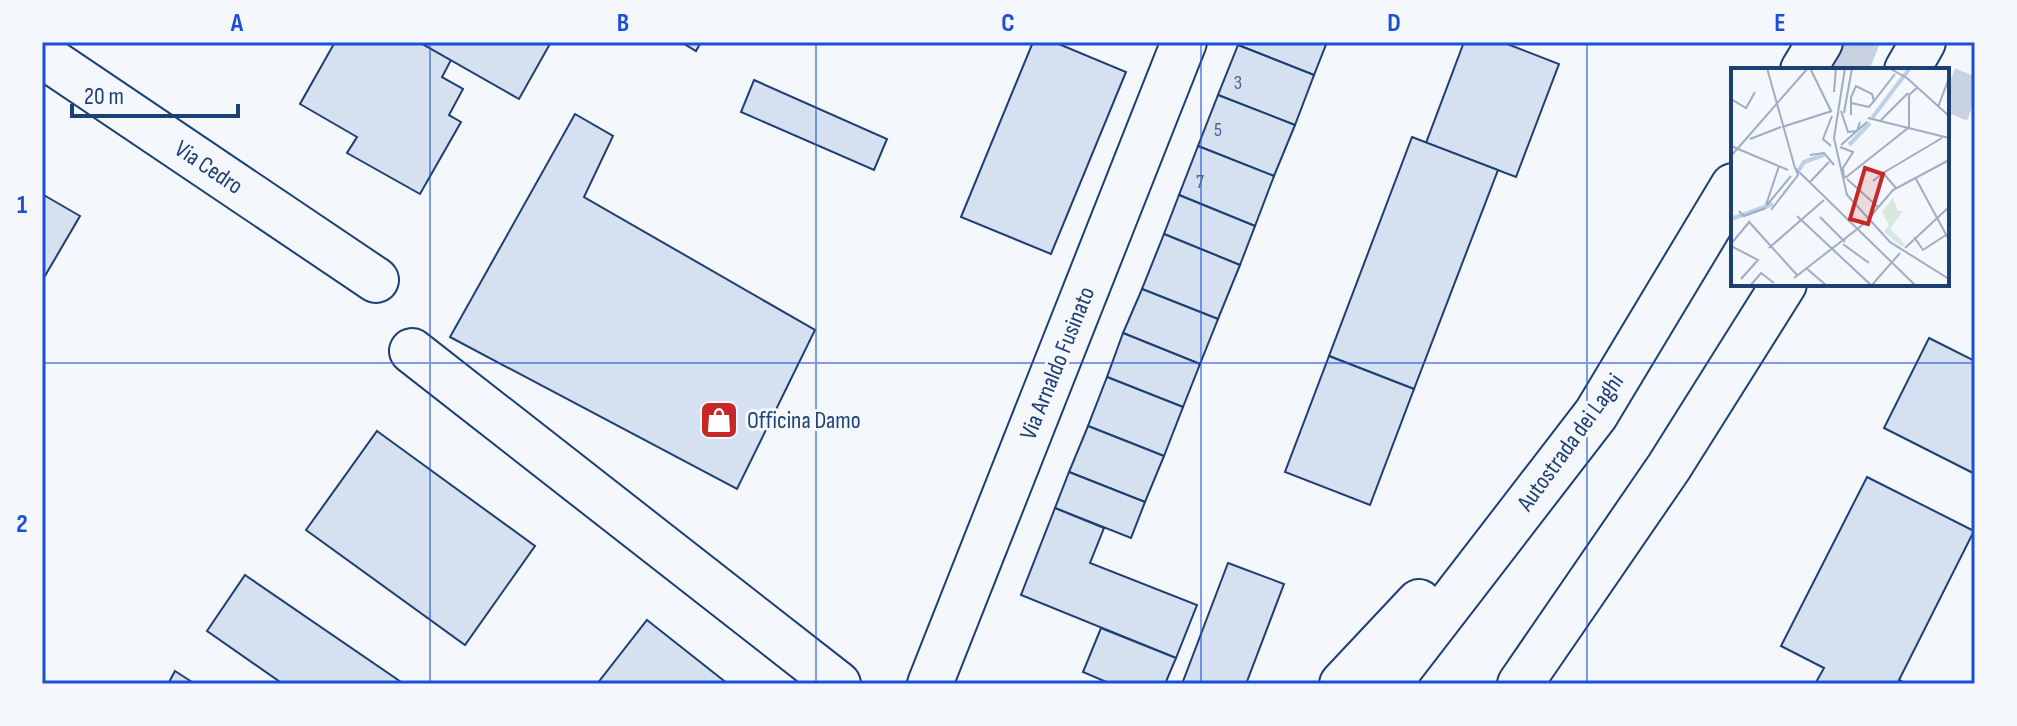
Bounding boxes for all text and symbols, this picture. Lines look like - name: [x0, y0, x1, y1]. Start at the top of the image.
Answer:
- text: A: [230, 8, 244, 39]
- text: B: [617, 8, 629, 39]
- text: C: [1001, 8, 1015, 39]
- text: D: [1387, 8, 1401, 39]
- text: E: [1774, 8, 1786, 39]
- scale bar: [72, 68, 238, 118]
- inset map: [1731, 68, 1949, 286]
- house number: 3: [1234, 71, 1242, 95]
- text: 20 m: [84, 82, 124, 111]
- house number: 5: [1214, 118, 1222, 142]
- street label: Via Cedro: [169, 134, 248, 201]
- house number: 7: [1196, 170, 1204, 194]
- text: 1: [17, 190, 27, 221]
- street label: Via Arnaldo Fusinato: [1014, 282, 1101, 444]
- street label: Autostrada dei Laghi: [1510, 368, 1630, 517]
- shop icon: Officina Damo: [698, 399, 740, 441]
- place label: Officina Damo: [747, 406, 861, 435]
- text: 2: [16, 509, 28, 540]

